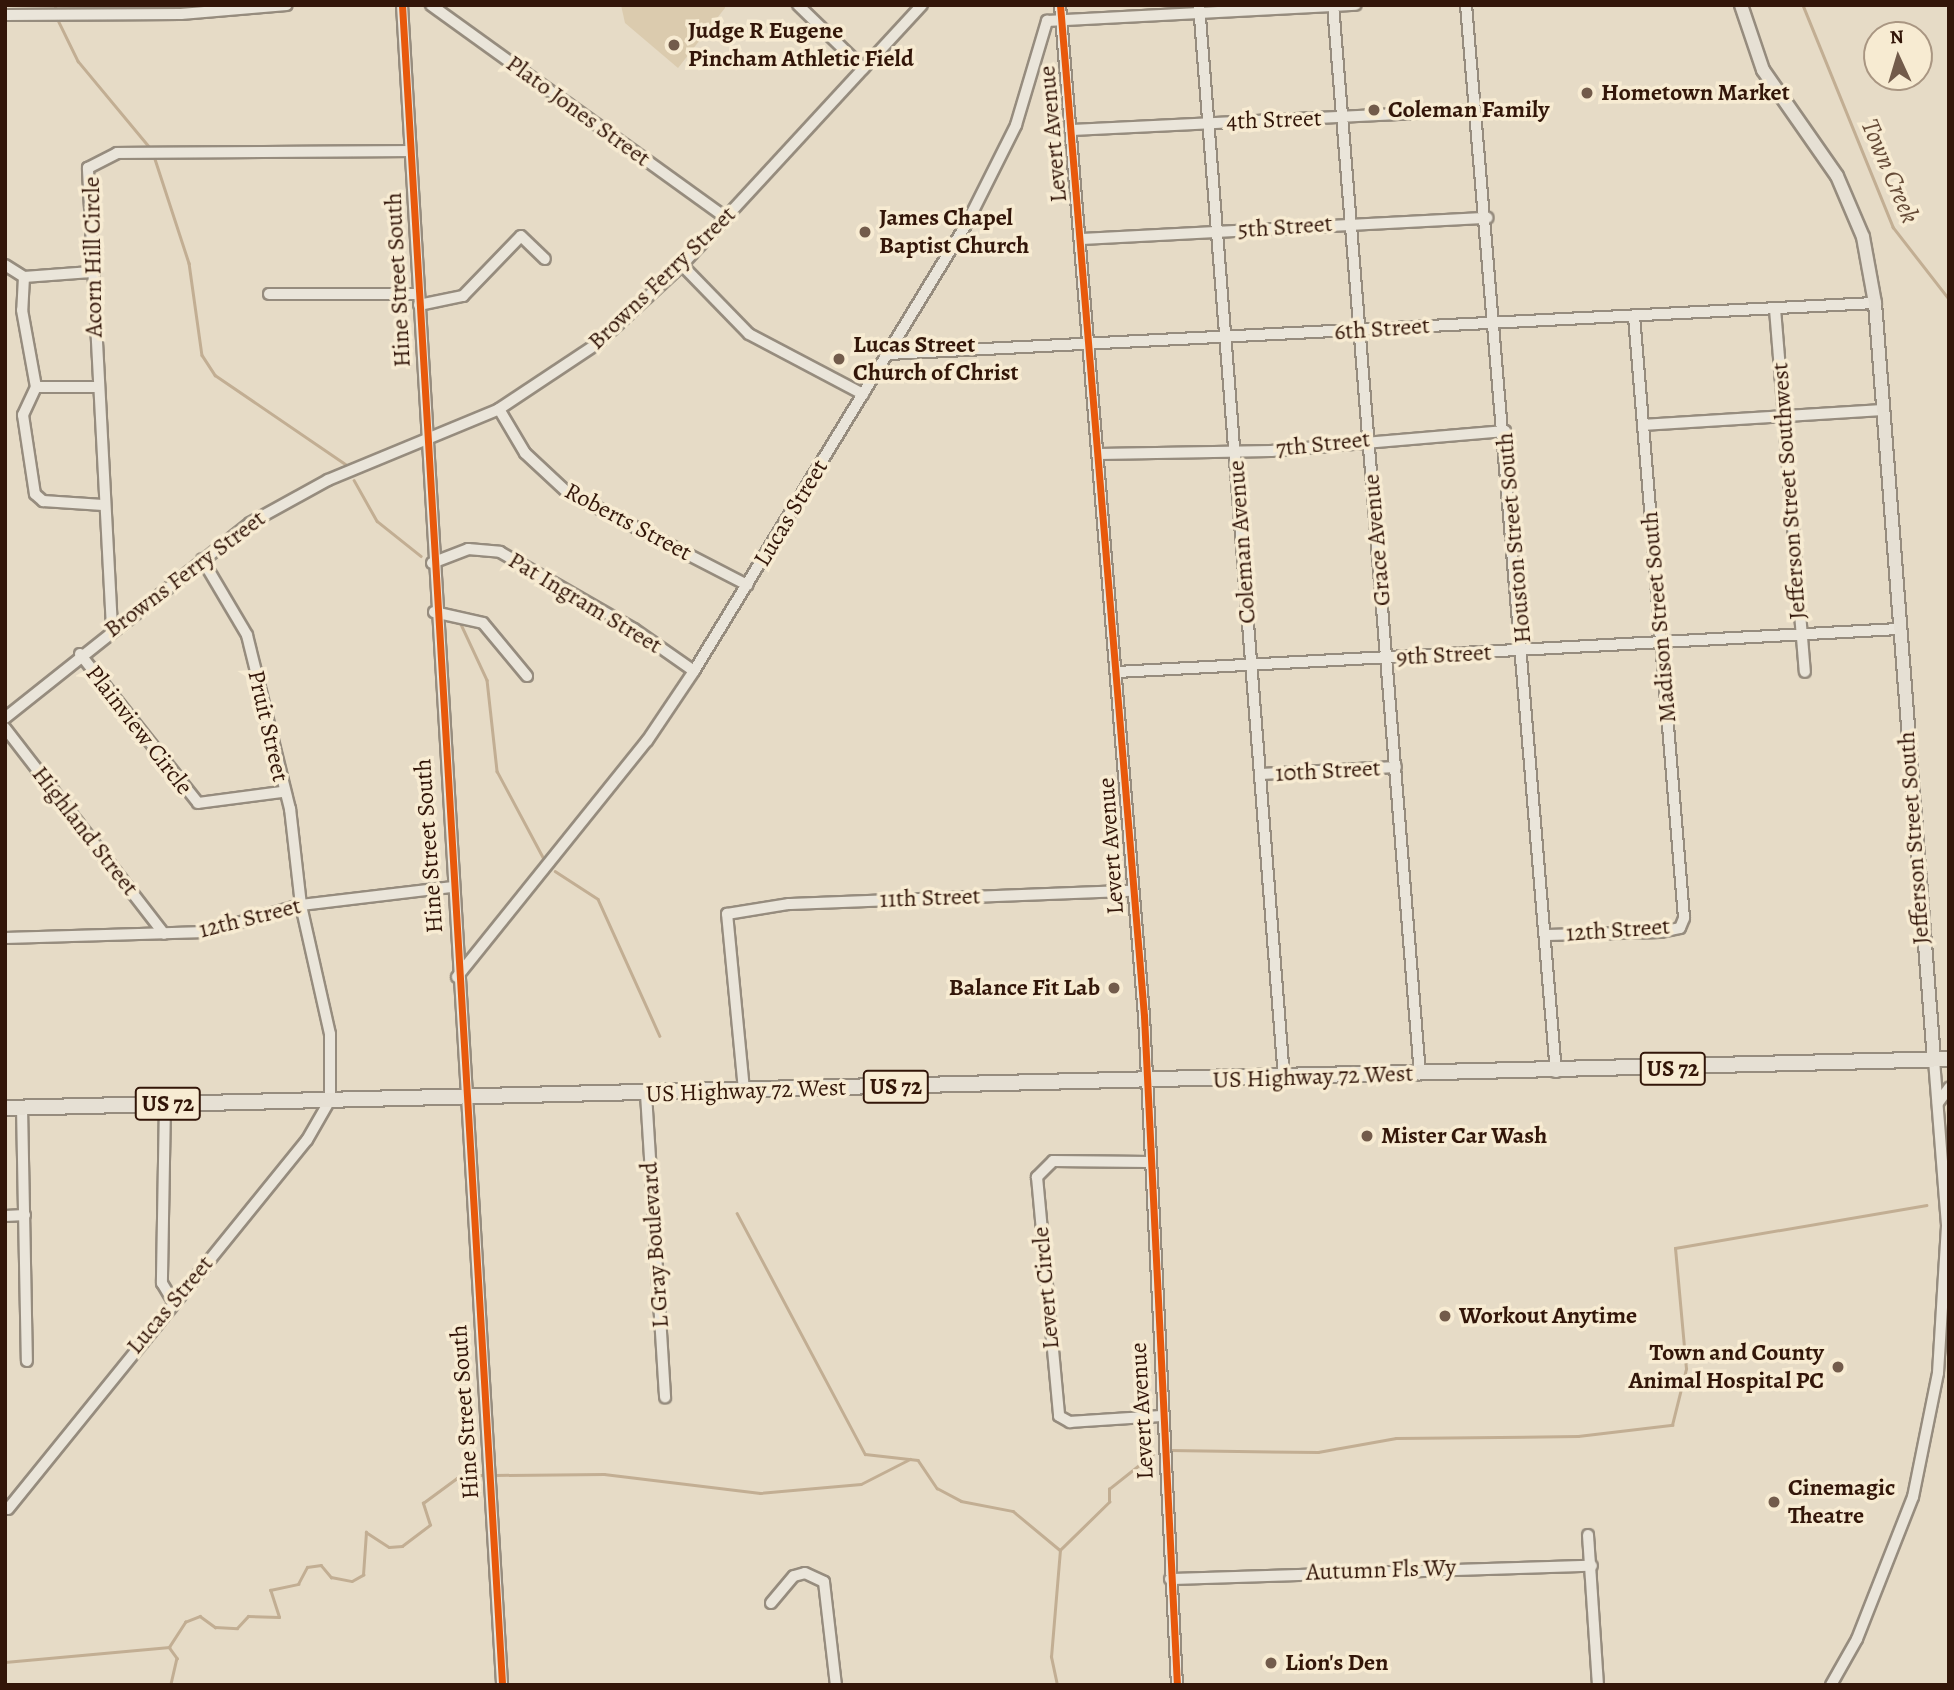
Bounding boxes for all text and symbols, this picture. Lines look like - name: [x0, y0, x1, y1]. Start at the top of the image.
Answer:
- place label: Judge R Eugene Pincham Athletic Field: [688, 17, 914, 73]
- north arrow: [1863, 21, 1933, 91]
- text: N: [1889, 24, 1904, 50]
- marker: Judge R Eugene Pincham Athletic Field: [666, 37, 682, 53]
- street label: Plato Jones Street: [500, 49, 656, 173]
- street label: Levert Avenue: [1033, 64, 1073, 204]
- place label: Hometown Market: [1601, 79, 1790, 107]
- marker: Hometown Market: [1579, 85, 1595, 101]
- place label: Coleman Family: [1388, 96, 1549, 124]
- marker: Coleman Family: [1366, 102, 1382, 118]
- street label: 4th Street: [1226, 104, 1322, 136]
- water label: Town Creek: [1854, 114, 1926, 228]
- street label: Acorn Hill Circle: [77, 176, 109, 338]
- street label: Hine Street South: [379, 192, 417, 368]
- street label: Browns Ferry Street: [582, 200, 742, 356]
- place label: James Chapel Baptist Church: [879, 204, 1029, 260]
- street label: 5th Street: [1237, 209, 1333, 245]
- marker: James Chapel Baptist Church: [857, 224, 873, 240]
- street label: 6th Street: [1333, 311, 1431, 347]
- place label: Lucas Street Church of Christ: [853, 331, 1018, 387]
- marker: Lucas Street Church of Christ: [831, 351, 847, 367]
- street label: Jefferson Street Southwest: [1766, 361, 1812, 621]
- street label: 7th Street: [1274, 425, 1372, 463]
- street label: Houston Street South: [1490, 431, 1538, 645]
- street label: Lucas Street: [748, 454, 834, 572]
- street label: Coleman Avenue: [1222, 459, 1262, 625]
- street label: Grace Avenue: [1357, 473, 1397, 607]
- street label: Roberts Street: [560, 477, 696, 567]
- street label: Browns Ferry Street: [99, 504, 271, 644]
- street label: Madison Street South: [1635, 510, 1683, 724]
- street label: Pat Ingram Street: [503, 546, 667, 660]
- street label: 9th Street: [1396, 638, 1492, 672]
- street label: Plainview Circle: [79, 659, 199, 801]
- street label: Pruit Street: [241, 667, 295, 785]
- street label: Jefferson Street South: [1892, 731, 1936, 945]
- street label: 10th Street: [1275, 754, 1381, 788]
- street label: Hine Street South: [409, 758, 449, 934]
- street label: Highland Street: [26, 761, 144, 901]
- street label: Levert Avenue: [1092, 777, 1130, 915]
- street label: 11th Street: [879, 882, 981, 914]
- street label: 12th Street: [196, 891, 304, 945]
- street label: 12th Street: [1565, 912, 1671, 948]
- place label: Balance Fit Lab: [949, 974, 1100, 1002]
- marker: Balance Fit Lab: [1106, 980, 1122, 996]
- road number: US 72: [1640, 1050, 1706, 1088]
- street label: US Highway 72 West: [1212, 1059, 1414, 1095]
- road number: US 72: [863, 1068, 929, 1106]
- street label: US Highway 72 West: [645, 1073, 847, 1109]
- road number: US 72: [135, 1084, 201, 1124]
- place label: Mister Car Wash: [1381, 1122, 1547, 1150]
- marker: Mister Car Wash: [1359, 1128, 1375, 1144]
- street label: L Gray Boulevard: [635, 1161, 675, 1329]
- street label: Levert Circle: [1026, 1226, 1066, 1350]
- street label: Lucas Street: [121, 1250, 219, 1360]
- place label: Workout Anytime: [1459, 1302, 1637, 1330]
- marker: Workout Anytime: [1437, 1308, 1453, 1324]
- street label: Hine Street South: [445, 1324, 485, 1500]
- place label: Town and County Animal Hospital PC: [1629, 1339, 1824, 1395]
- street label: Levert Avenue: [1124, 1342, 1160, 1480]
- marker: Town and County Animal Hospital PC: [1830, 1359, 1846, 1375]
- place label: Cinemagic Theatre: [1788, 1474, 1895, 1530]
- marker: Cinemagic Theatre: [1766, 1494, 1782, 1510]
- street label: Autumn Fls Wy: [1305, 1553, 1457, 1587]
- place label: Lion's Den: [1285, 1649, 1389, 1677]
- marker: Lion's Den: [1263, 1655, 1279, 1671]

